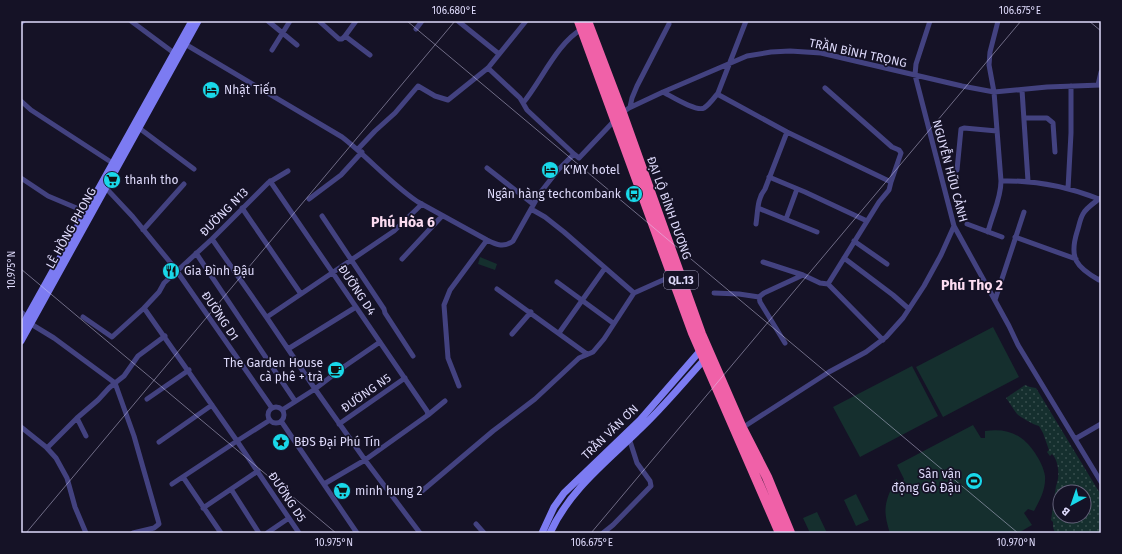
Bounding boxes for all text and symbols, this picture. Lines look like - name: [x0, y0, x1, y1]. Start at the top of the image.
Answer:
- text: 106.680°E: [432, 5, 476, 17]
- text: 106.675°E: [999, 5, 1041, 17]
- street label: TRẦN BÌNH TRỌNG: [808, 33, 909, 70]
- hotel icon: Nhật Tiến: [201, 80, 221, 100]
- place label: Nhật Tiến: [224, 82, 276, 97]
- street label: NGUYỄN HỮU CẢNH: [930, 118, 972, 224]
- street label: ĐẠI LỘ BÌNH DƯƠNG: [644, 154, 695, 261]
- hotel icon: K'MY hotel: [540, 160, 560, 180]
- place label: K'MY hotel: [563, 163, 620, 177]
- supermarket icon: thanh tho: [102, 170, 122, 190]
- place label: thanh tho: [125, 173, 179, 187]
- street label: LÊ HỒNG PHONG: [40, 184, 99, 271]
- street label: ĐƯỜNG N13: [196, 184, 251, 239]
- bus stop icon: Ngân hàng techcombank: [624, 184, 644, 204]
- place label: Ngân hàng techcombank: [487, 187, 622, 201]
- district label: Phú Hòa 6: [371, 214, 435, 231]
- text: 10.975°N: [6, 251, 18, 289]
- restaurant icon: Gia Đình Đậu: [161, 261, 181, 281]
- street label: ĐƯỜNG D4: [335, 262, 380, 318]
- place label: Gia Đình Đậu: [184, 264, 254, 278]
- road number: QL.13: [664, 271, 698, 289]
- district label: Phú Thọ 2: [941, 277, 1003, 294]
- street label: ĐƯỜNG D1: [199, 288, 242, 343]
- place label: The Garden House cà phê + trà: [223, 356, 323, 384]
- cafe icon: The Garden House cà phê + trà: [326, 360, 346, 380]
- street label: ĐƯỜNG N5: [338, 370, 394, 415]
- street label: TRẦN VĂN ƠN: [577, 399, 641, 462]
- place icon: BĐS Đại Phú Tín: [271, 432, 291, 452]
- place label: BĐS Đại Phú Tín: [294, 435, 380, 449]
- place label: Sân vận động Gò Đậu: [891, 467, 961, 495]
- street label: ĐƯỜNG D5: [265, 469, 310, 525]
- sports icon: Sân vận động Gò Đậu: [964, 471, 984, 491]
- supermarket icon: minh hung 2: [332, 481, 352, 501]
- place label: minh hung 2: [355, 484, 422, 498]
- north arrow: [1052, 484, 1092, 524]
- text: B: [1059, 504, 1073, 518]
- text: 10.975°N: [315, 537, 353, 549]
- text: 106.675°E: [571, 537, 613, 549]
- text: 10.970°N: [996, 537, 1036, 549]

